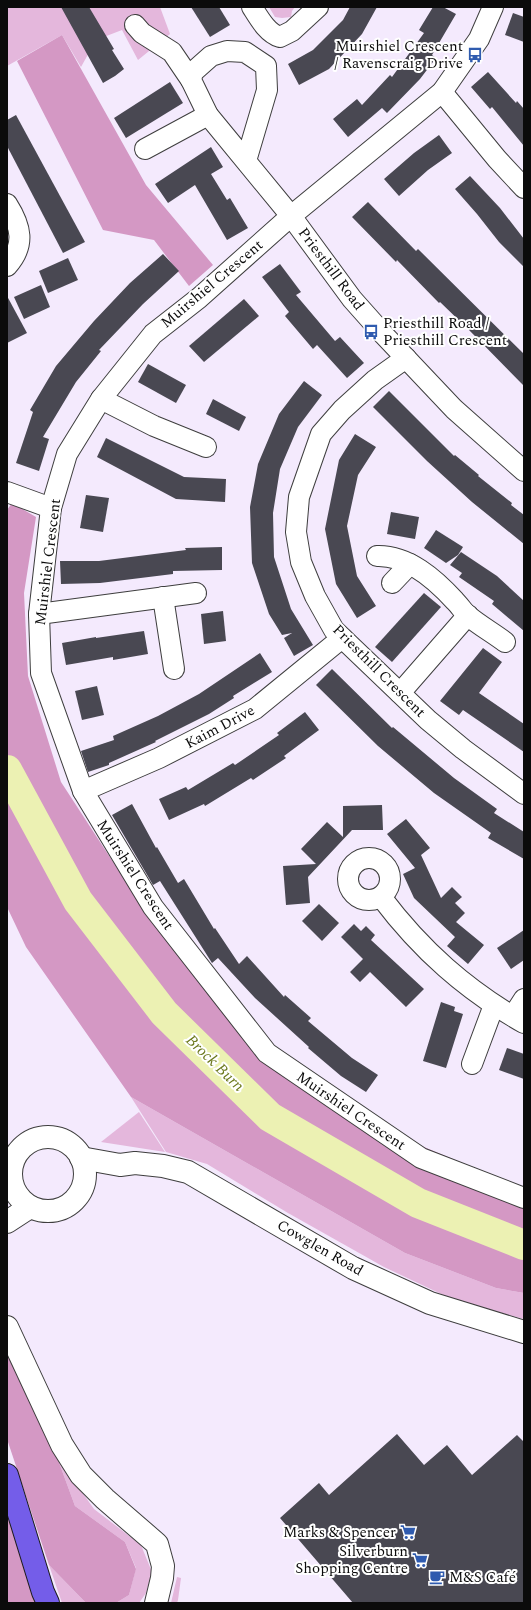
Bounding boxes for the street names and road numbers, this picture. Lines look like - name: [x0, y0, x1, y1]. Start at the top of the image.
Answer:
- street label: Priesthill Road: [292, 223, 370, 315]
- street label: Muirshiel Crescent: [156, 234, 268, 334]
- street label: Muirshiel Crescent: [29, 497, 67, 627]
- street label: Priesthill Crescent: [327, 619, 431, 723]
- street label: Kaim Drive: [181, 699, 259, 755]
- street label: Muirshiel Crescent: [91, 815, 179, 935]
- street label: Muirshiel Crescent: [292, 1066, 410, 1156]
- street label: Cowglen Road: [273, 1214, 367, 1282]

